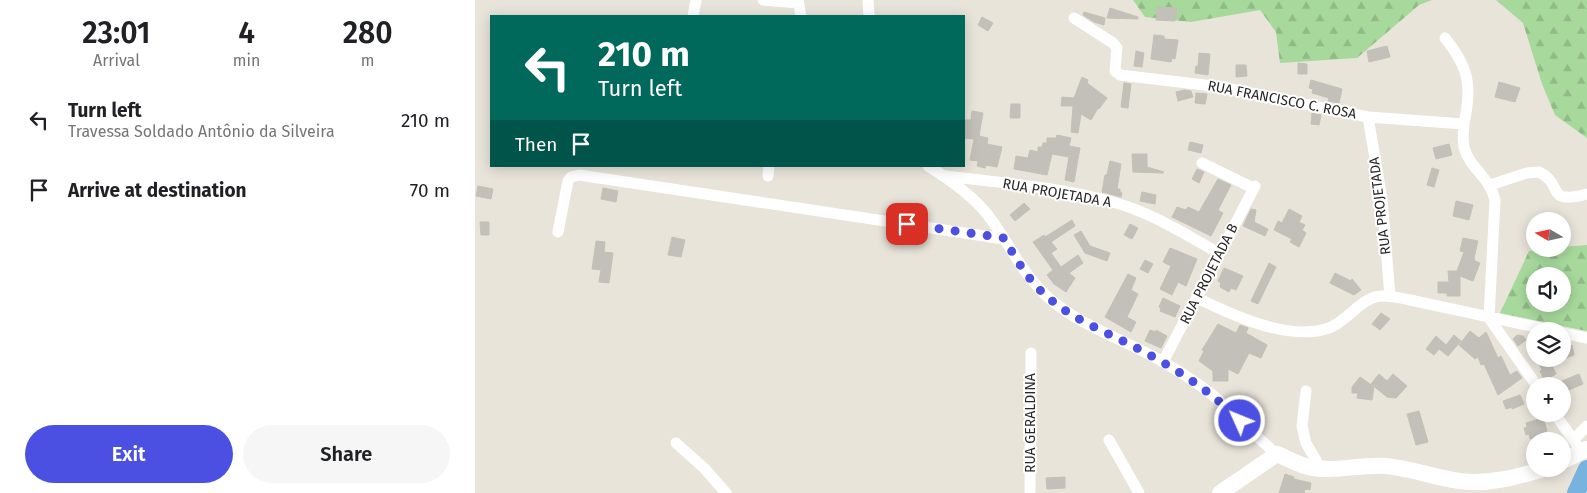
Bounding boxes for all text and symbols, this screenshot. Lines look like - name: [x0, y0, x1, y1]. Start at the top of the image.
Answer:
- text: 23:01: [82, 15, 151, 51]
- text: 4: [238, 15, 255, 51]
- text: 280: [343, 15, 393, 51]
- text: 210 m: [598, 33, 690, 75]
- icon: left: [515, 35, 580, 100]
- text: Arrival: [93, 51, 140, 70]
- text: min: [233, 51, 260, 70]
- text: m: [361, 51, 375, 70]
- text: Turn left: [598, 75, 682, 102]
- street label: RUA FRANCISCO C. ROSA: [1206, 77, 1358, 123]
- text: Turn left: [68, 99, 142, 122]
- icon: left: [25, 106, 53, 134]
- text: 210 m: [401, 109, 450, 132]
- text: Travessa Soldado Antônio da Silveira: [68, 122, 335, 141]
- icon: arrive: [567, 130, 595, 158]
- text: Then: [515, 133, 557, 156]
- street label: RUA PROJETADA: [1366, 156, 1394, 256]
- street label: RUA PROJETADA A: [1001, 175, 1113, 211]
- icon: arrive: [25, 176, 53, 204]
- text: Arrive at destination: [68, 179, 247, 202]
- text: 70 m: [410, 179, 450, 202]
- pin: [886, 203, 928, 245]
- icon: arrive: [893, 210, 921, 238]
- north arrow: [1526, 212, 1571, 258]
- map controls: [1526, 212, 1571, 477]
- street label: RUA PROJETADA B: [1176, 221, 1242, 327]
- button: sound: [1526, 267, 1571, 312]
- button: layers: [1526, 322, 1571, 367]
- street label: RUA GERALDINA: [1022, 373, 1039, 473]
- button: +: [1526, 377, 1571, 422]
- position arrow: [1213, 394, 1265, 446]
- button: Exit: [25, 425, 233, 483]
- button: Share: [243, 425, 450, 483]
- button: −: [1526, 432, 1571, 477]

